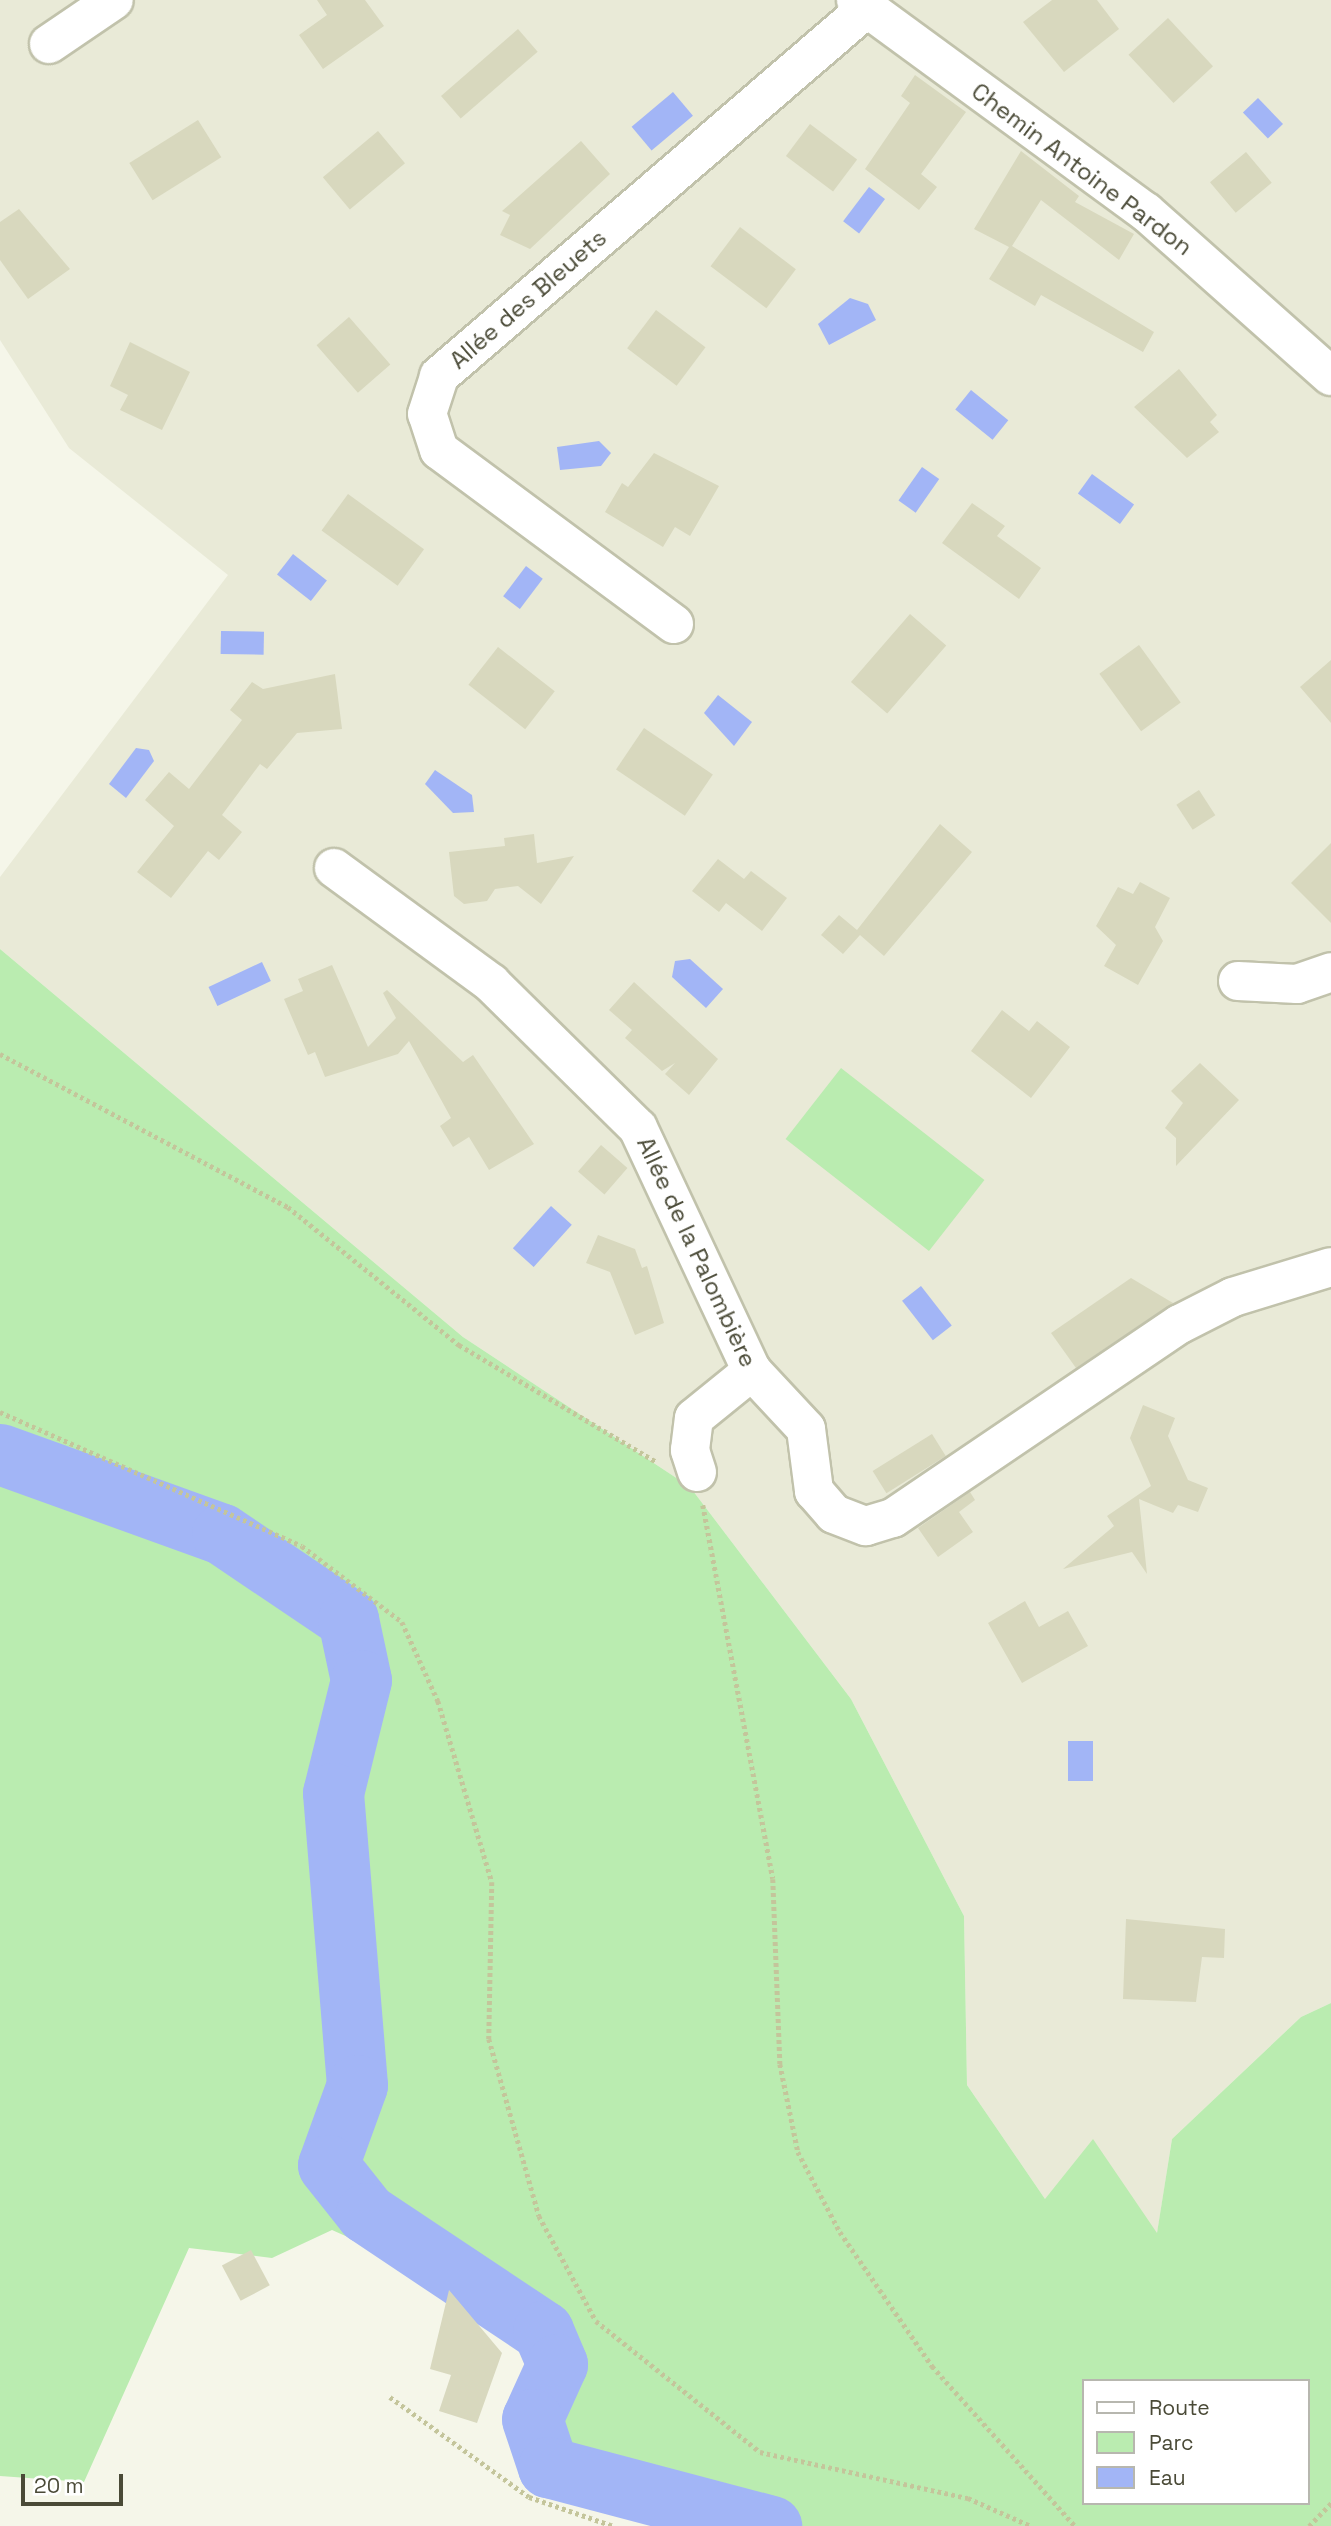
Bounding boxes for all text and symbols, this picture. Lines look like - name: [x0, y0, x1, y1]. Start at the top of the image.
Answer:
- street label: Chemin Antoine Pardon: [966, 76, 1198, 262]
- street label: Allée des Bleuets: [444, 223, 612, 375]
- street label: Allée de la Palombière: [631, 1132, 763, 1372]
- legend: [1082, 2379, 1310, 2505]
- text: Route: [1149, 2394, 1210, 2421]
- text: Parc: [1149, 2429, 1194, 2456]
- scale bar: [24, 2460, 126, 2504]
- text: Eau: [1149, 2464, 1186, 2491]
- text: 20 m: [34, 2472, 84, 2499]

